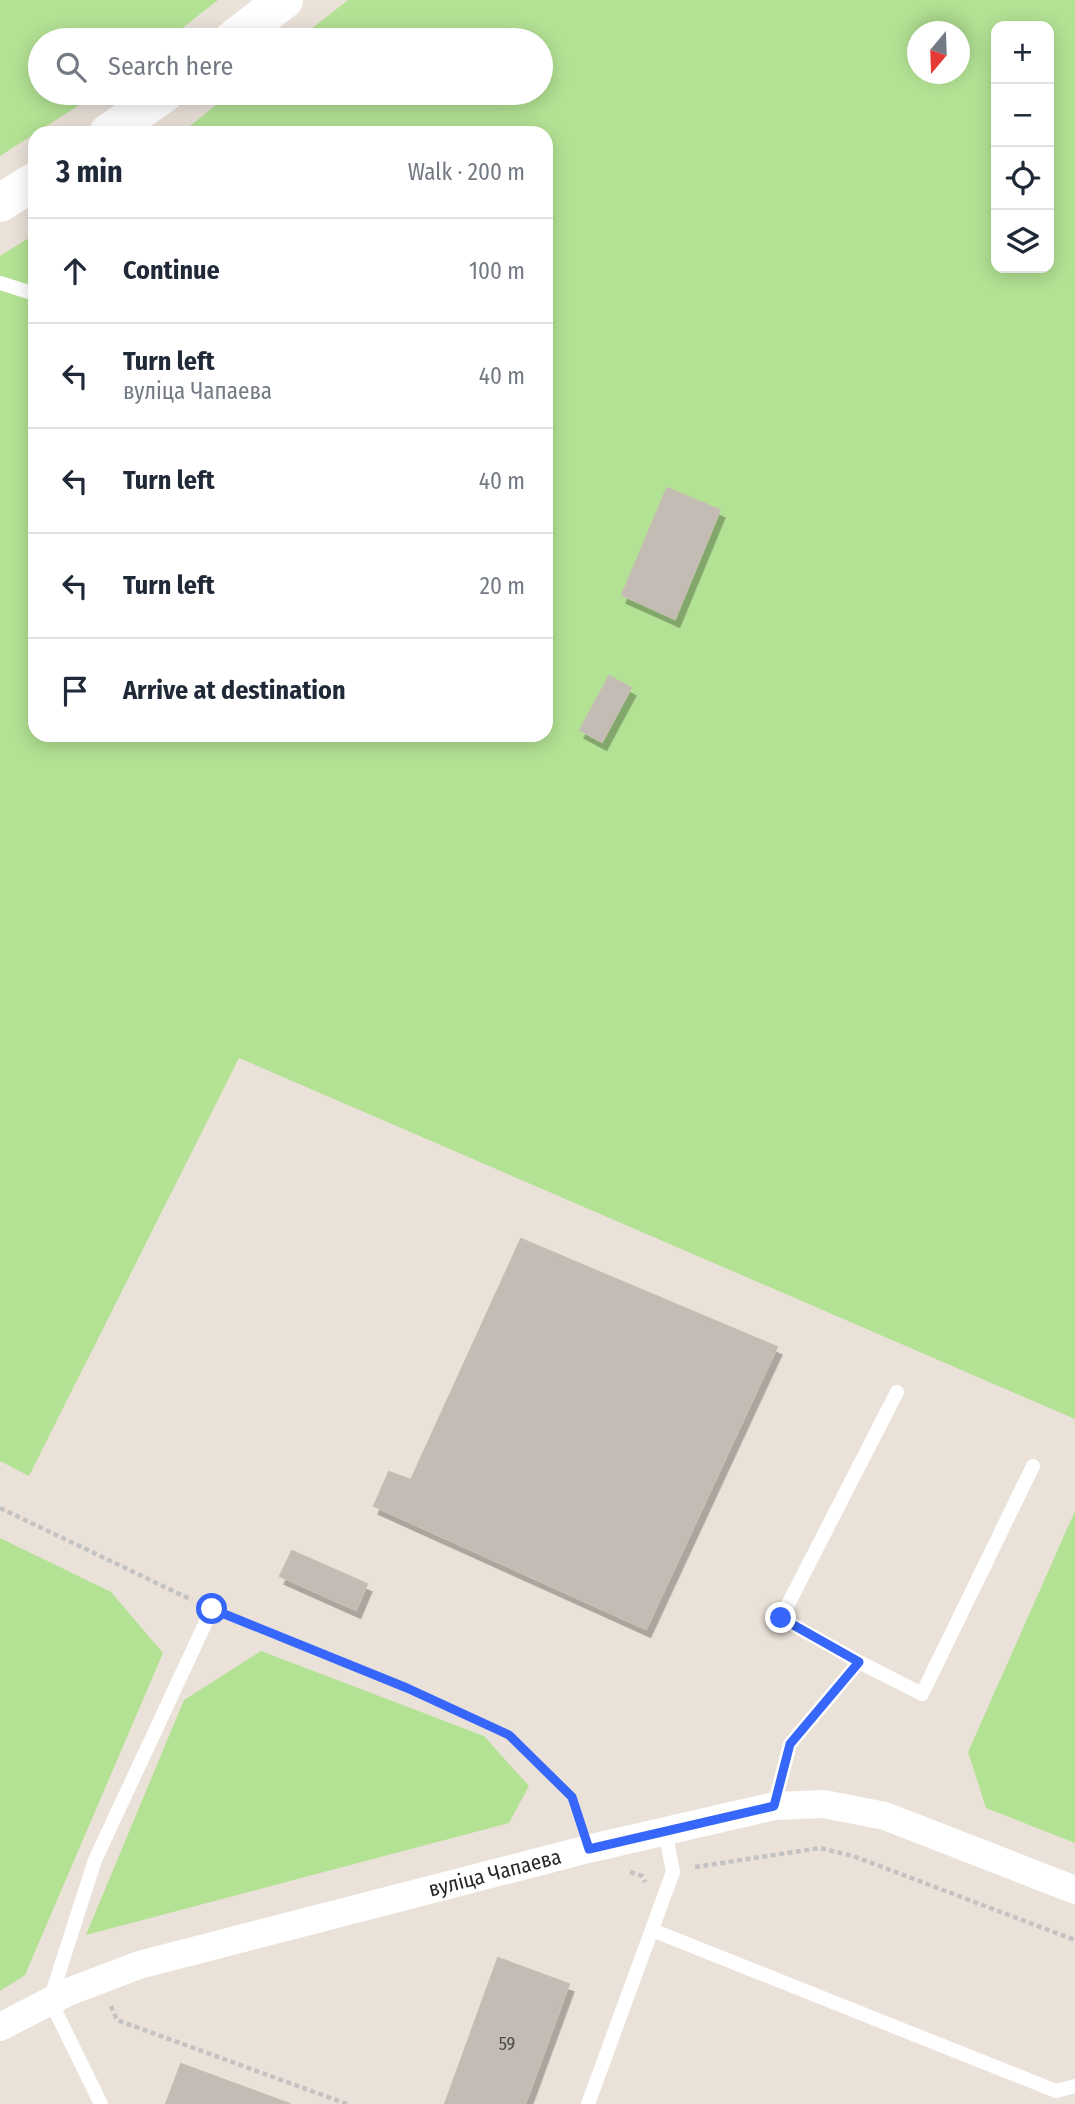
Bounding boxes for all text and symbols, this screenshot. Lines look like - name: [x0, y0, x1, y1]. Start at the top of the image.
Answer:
- north arrow: [907, 21, 970, 84]
- map controls: [991, 21, 1054, 273]
- button: +: [991, 21, 1054, 84]
- search box: [28, 28, 553, 105]
- icon: search: [52, 48, 90, 86]
- text: Search here: [108, 51, 233, 82]
- button: −: [991, 84, 1054, 147]
- button: locate: [991, 147, 1054, 210]
- text: 3 min: [56, 154, 123, 190]
- text: Walk · 200 m: [408, 158, 525, 186]
- button: layers: [991, 210, 1054, 273]
- icon: ahead: [56, 252, 94, 290]
- text: Continue: [123, 255, 220, 286]
- text: 100 m: [469, 257, 525, 285]
- text: Turn left: [123, 346, 215, 377]
- icon: left: [56, 357, 94, 395]
- text: 40 m: [479, 362, 525, 390]
- text: вуліца Чапаева: [123, 377, 272, 405]
- icon: left: [56, 462, 94, 500]
- text: Turn left: [123, 465, 215, 496]
- text: 40 m: [479, 467, 525, 495]
- icon: left: [56, 567, 94, 605]
- text: Turn left: [123, 570, 215, 601]
- text: 20 m: [480, 572, 525, 600]
- icon: arrive: [56, 672, 94, 710]
- text: Arrive at destination: [123, 675, 346, 706]
- route start: [196, 1593, 227, 1624]
- route end: [765, 1602, 796, 1633]
- street label: вуліца Чапаева: [426, 1843, 564, 1903]
- house number: 59: [499, 2033, 515, 2055]

